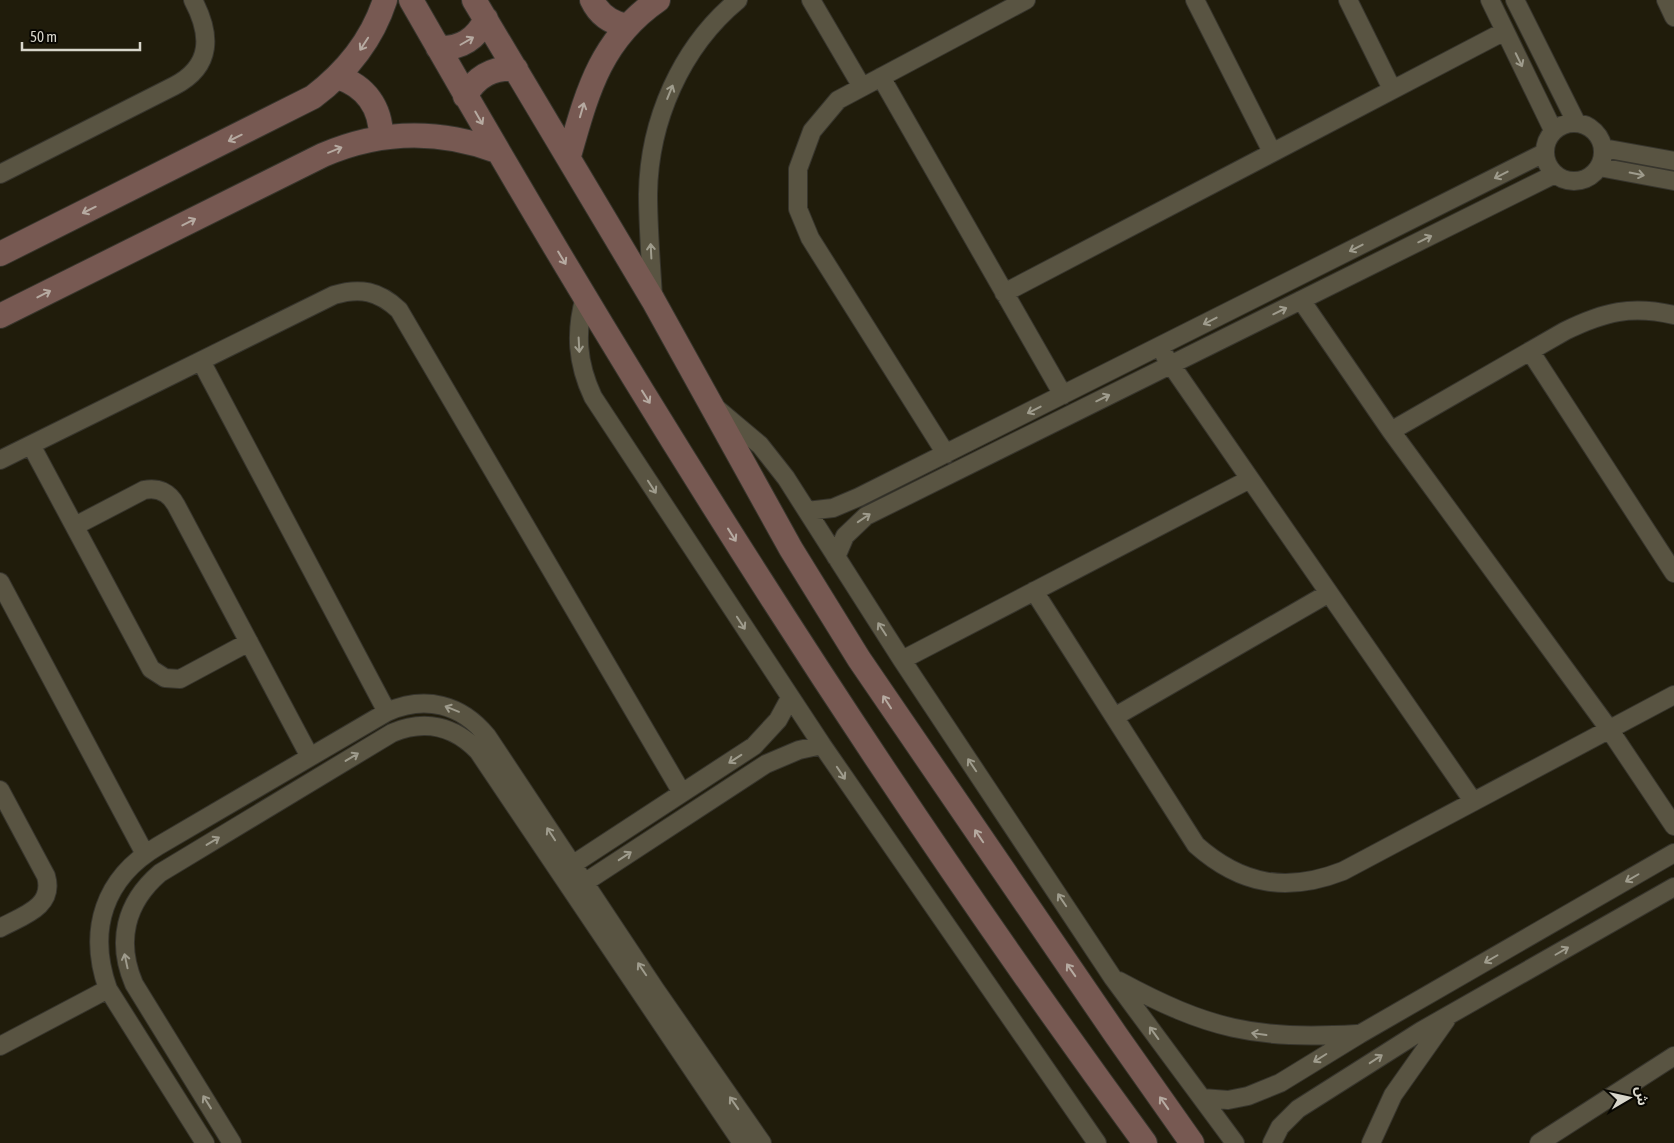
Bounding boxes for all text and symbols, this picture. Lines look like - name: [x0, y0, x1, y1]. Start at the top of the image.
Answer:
- scale bar: [22, 20, 140, 52]
- text: 50 m: [30, 28, 57, 45]
- one-way arrow: [359, 36, 369, 50]
- one-way arrow: [459, 36, 473, 46]
- one-way arrow: [1514, 52, 1524, 67]
- one-way arrow: [666, 85, 675, 100]
- one-way arrow: [578, 102, 588, 118]
- one-way arrow: [474, 111, 484, 125]
- one-way arrow: [228, 133, 243, 143]
- one-way arrow: [327, 145, 342, 154]
- one-way arrow: [1628, 170, 1644, 179]
- one-way arrow: [1494, 171, 1509, 180]
- one-way arrow: [82, 206, 97, 215]
- one-way arrow: [181, 217, 196, 226]
- one-way arrow: [1417, 233, 1432, 243]
- one-way arrow: [646, 243, 655, 259]
- one-way arrow: [1348, 243, 1363, 253]
- one-way arrow: [557, 251, 567, 265]
- one-way arrow: [36, 289, 51, 299]
- one-way arrow: [1272, 306, 1287, 316]
- one-way arrow: [1203, 316, 1218, 326]
- one-way arrow: [574, 337, 583, 353]
- one-way arrow: [641, 390, 651, 404]
- one-way arrow: [1095, 393, 1110, 403]
- one-way arrow: [1027, 406, 1042, 415]
- one-way arrow: [648, 480, 658, 494]
- one-way arrow: [856, 513, 870, 523]
- one-way arrow: [726, 528, 737, 542]
- one-way arrow: [736, 616, 746, 630]
- one-way arrow: [877, 622, 887, 636]
- one-way arrow: [882, 695, 892, 709]
- one-way arrow: [445, 703, 460, 713]
- one-way arrow: [345, 751, 359, 761]
- one-way arrow: [728, 754, 742, 764]
- one-way arrow: [966, 758, 976, 772]
- one-way arrow: [836, 766, 846, 780]
- one-way arrow: [546, 828, 556, 842]
- one-way arrow: [974, 829, 984, 843]
- one-way arrow: [206, 836, 220, 846]
- one-way arrow: [617, 851, 631, 861]
- one-way arrow: [1625, 873, 1639, 883]
- one-way arrow: [1056, 893, 1067, 907]
- one-way arrow: [1554, 945, 1568, 955]
- one-way arrow: [121, 954, 130, 970]
- one-way arrow: [1484, 954, 1498, 964]
- one-way arrow: [637, 962, 647, 976]
- one-way arrow: [1066, 963, 1076, 977]
- one-way arrow: [1149, 1027, 1160, 1040]
- one-way arrow: [1251, 1028, 1267, 1038]
- one-way arrow: [1314, 1054, 1328, 1064]
- one-way arrow: [1369, 1054, 1383, 1064]
- north arrow: [1604, 1073, 1654, 1123]
- text: ش: [1632, 1085, 1651, 1107]
- one-way arrow: [201, 1095, 211, 1109]
- one-way arrow: [729, 1096, 739, 1110]
- one-way arrow: [1159, 1097, 1169, 1111]

